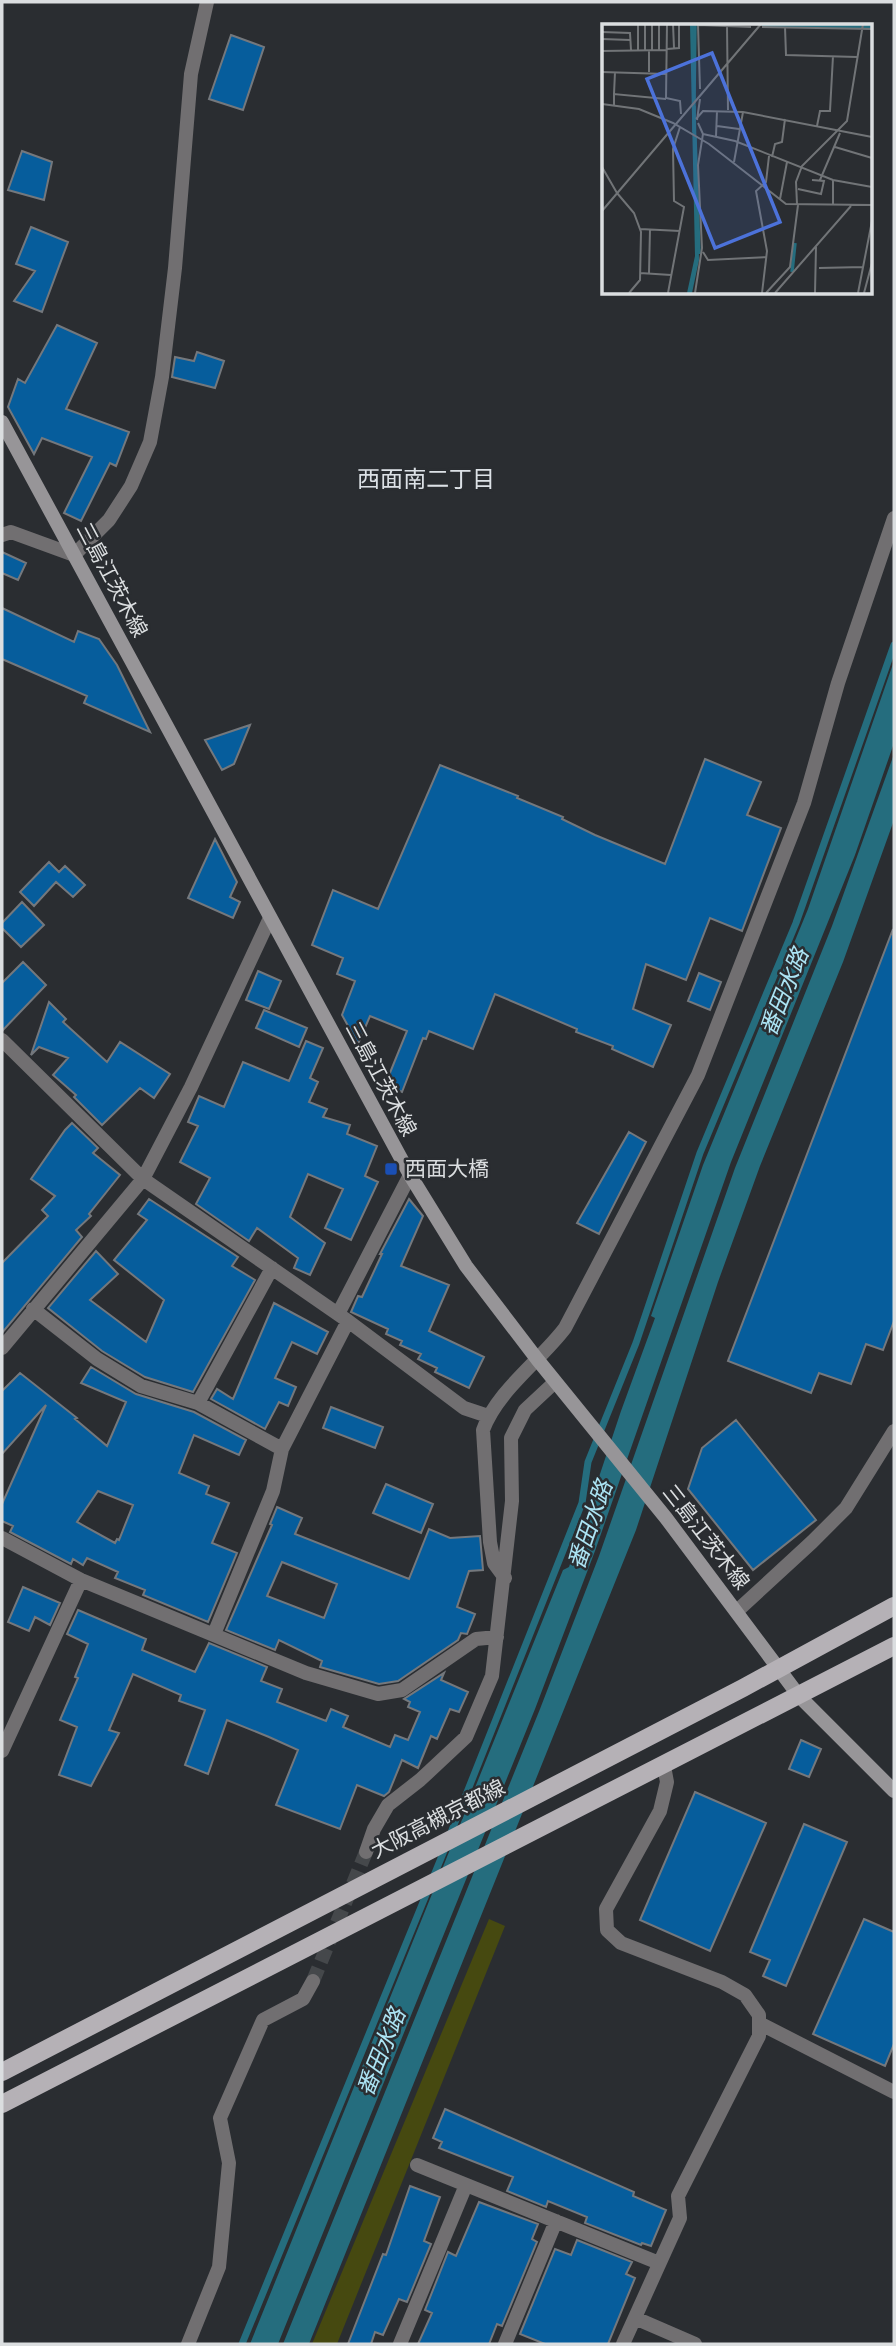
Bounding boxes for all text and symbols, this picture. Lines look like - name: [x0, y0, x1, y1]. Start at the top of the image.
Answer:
- inset map: [602, 24, 872, 294]
- district label: 西面南二丁目: [357, 465, 495, 492]
- street label: 三島江茨木線: [72, 518, 153, 641]
- water label: 番田水路: [754, 942, 814, 1040]
- street label: 三島江茨木線: [341, 1017, 422, 1140]
- place label: 西面大橋: [405, 1156, 489, 1181]
- marker: 西面大橋: [383, 1161, 399, 1177]
- water label: 番田水路: [562, 1475, 618, 1573]
- street label: 三島江茨木線: [658, 1479, 755, 1594]
- street label: 大阪高槻京都線: [367, 1774, 509, 1863]
- water label: 番田水路: [351, 2002, 411, 2100]

